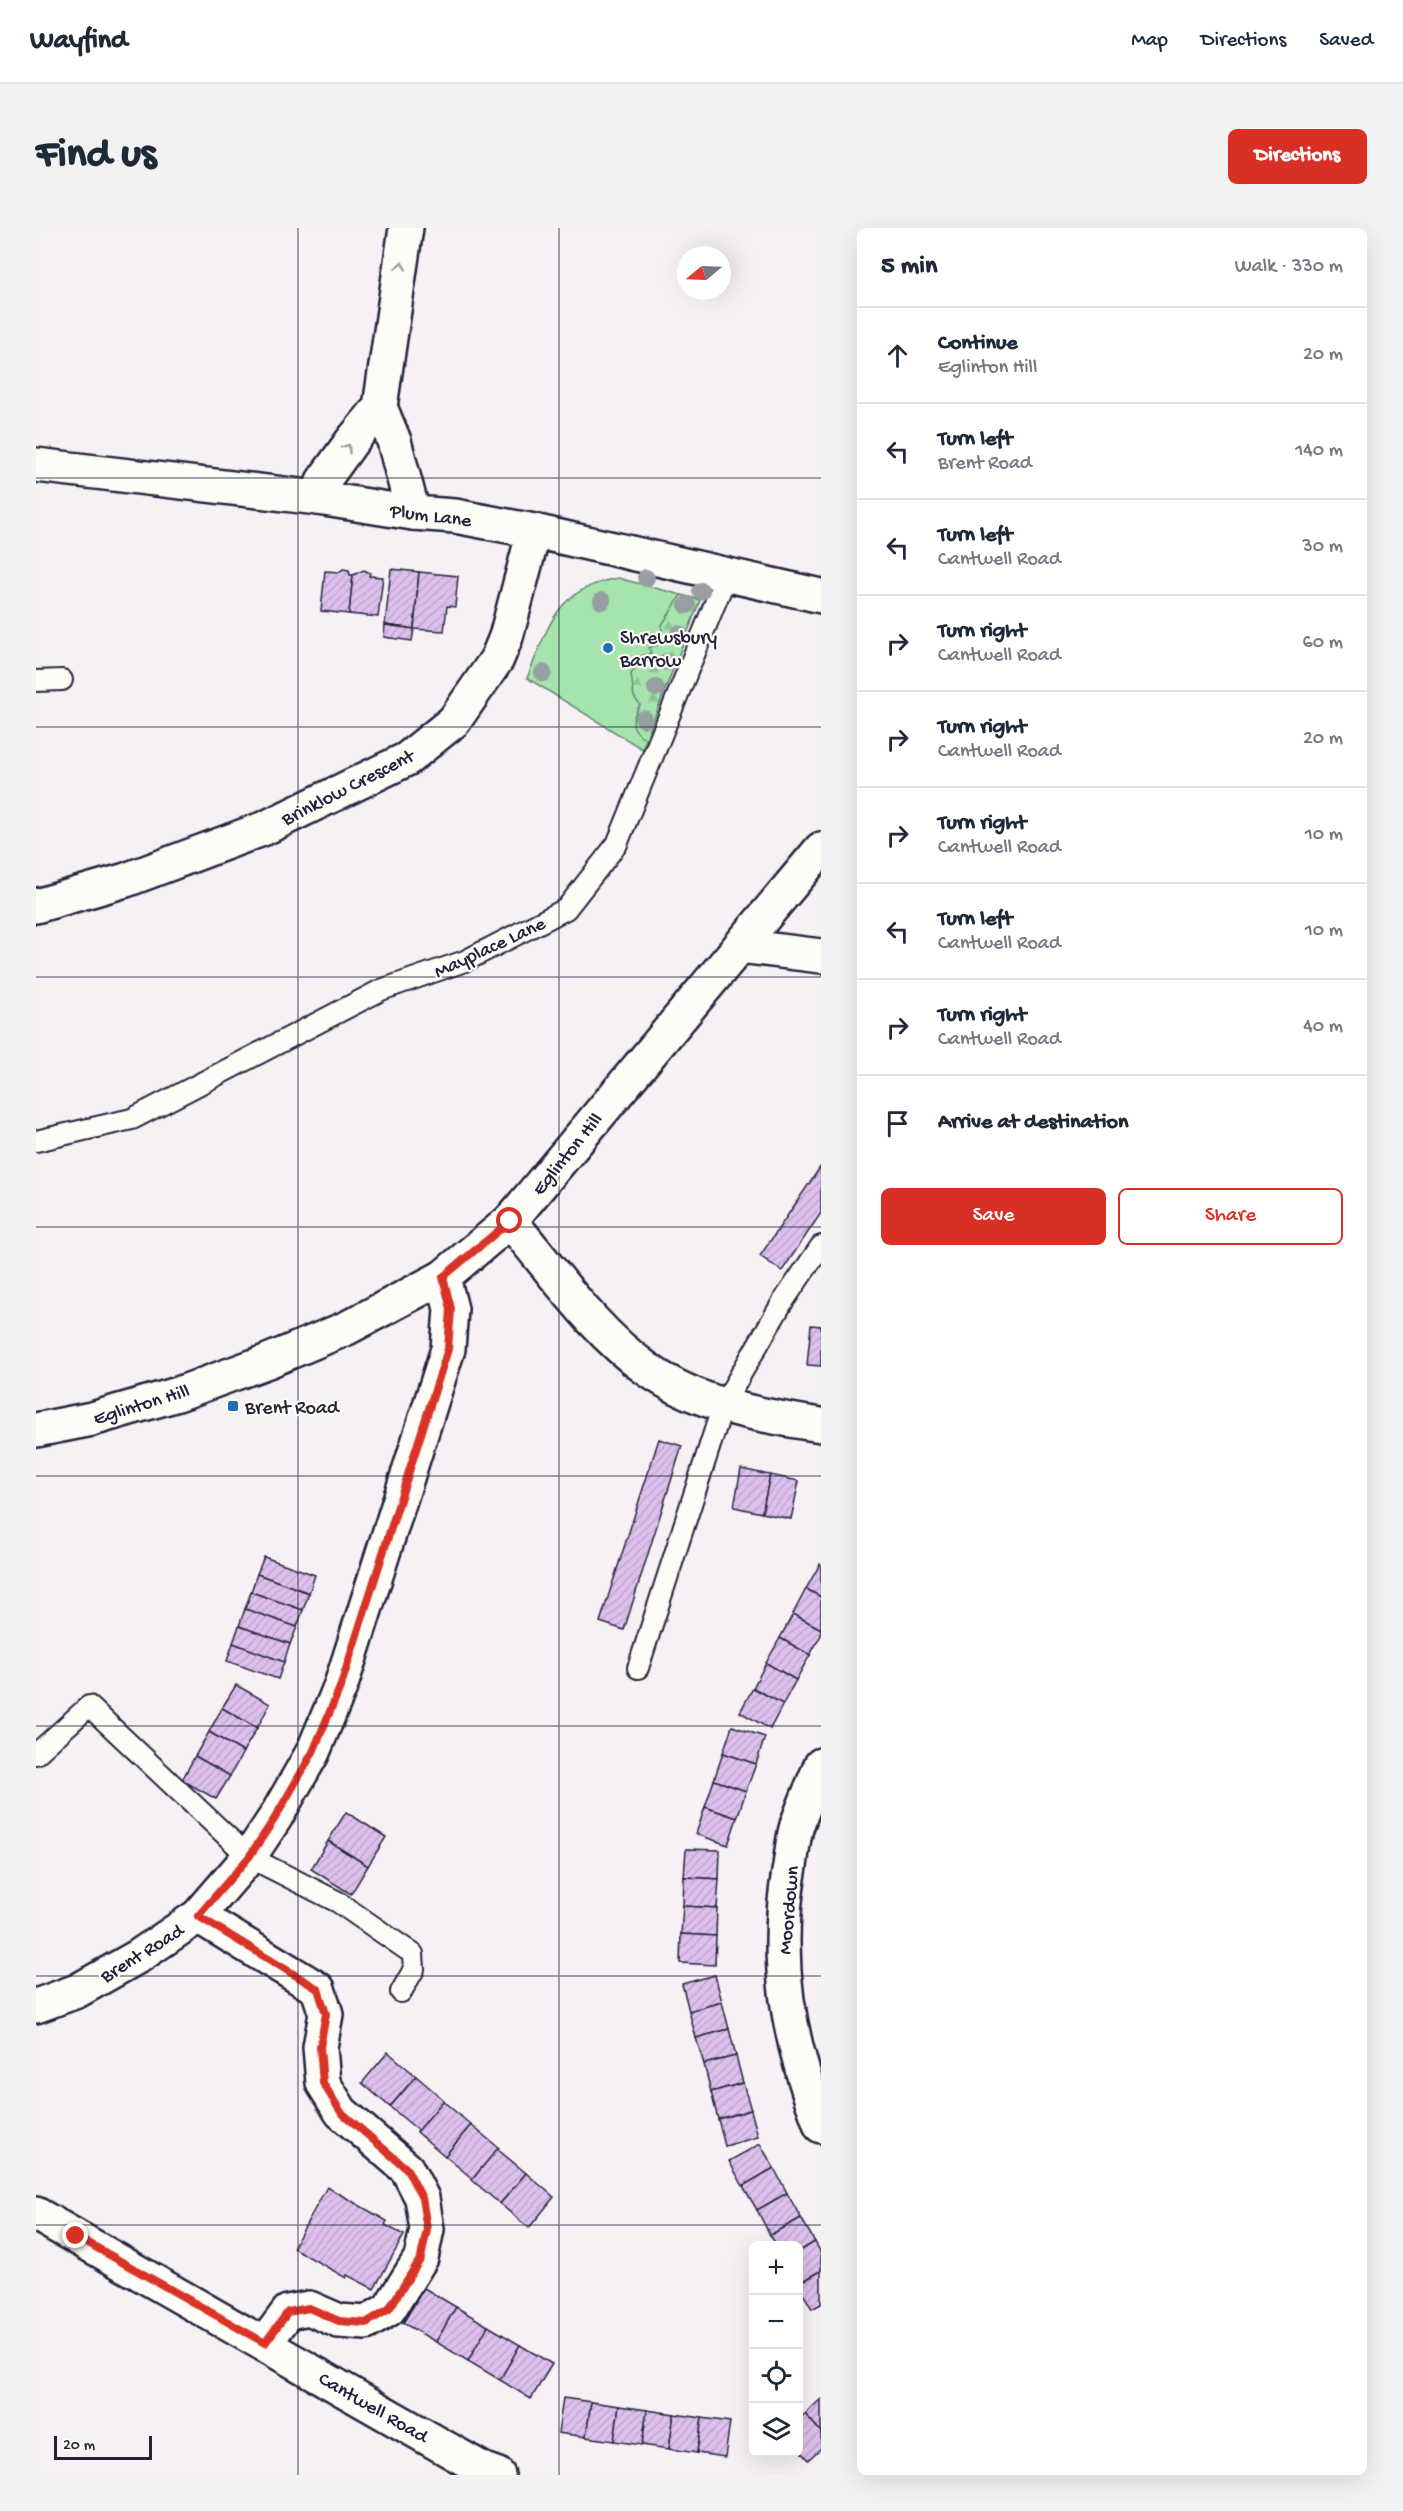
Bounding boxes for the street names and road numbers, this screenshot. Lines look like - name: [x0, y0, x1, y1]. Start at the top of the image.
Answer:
- street label: Plum Lane: [387, 501, 473, 534]
- street label: Brinklow Crescent: [278, 745, 420, 833]
- street label: Mayplace Lane: [431, 913, 550, 985]
- street label: Eglinton Hill: [528, 1109, 609, 1201]
- street label: Eglinton Hill: [91, 1381, 193, 1432]
- street label: Moordown: [775, 1865, 806, 1956]
- street label: Brent Road: [96, 1919, 191, 1990]
- street label: Cantwell Road: [313, 2368, 433, 2451]

